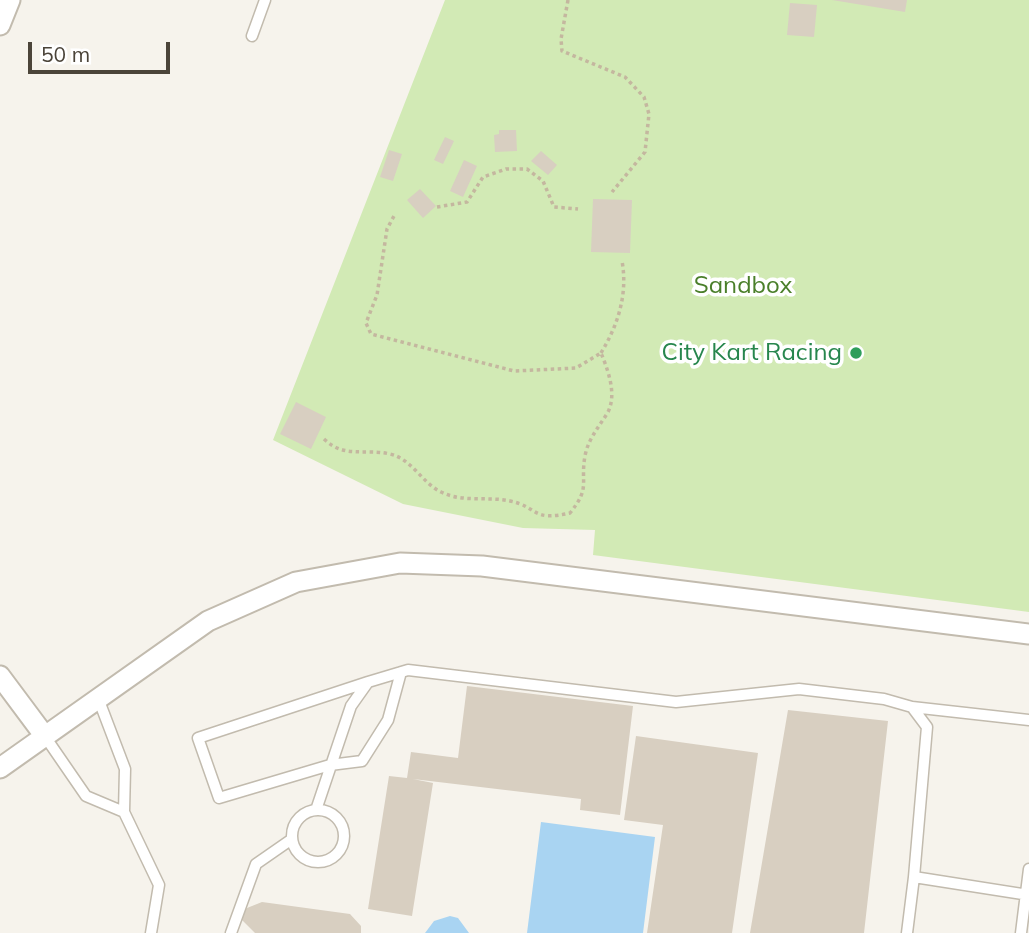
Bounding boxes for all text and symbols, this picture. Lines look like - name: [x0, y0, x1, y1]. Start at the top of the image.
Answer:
- scale bar: [32, 28, 173, 72]
- text: 50 m: [41, 41, 90, 67]
- park label: Sandbox: [694, 272, 792, 300]
- place label: City Kart Racing: [662, 339, 842, 367]
- marker: City Kart Racing: [848, 345, 864, 361]

